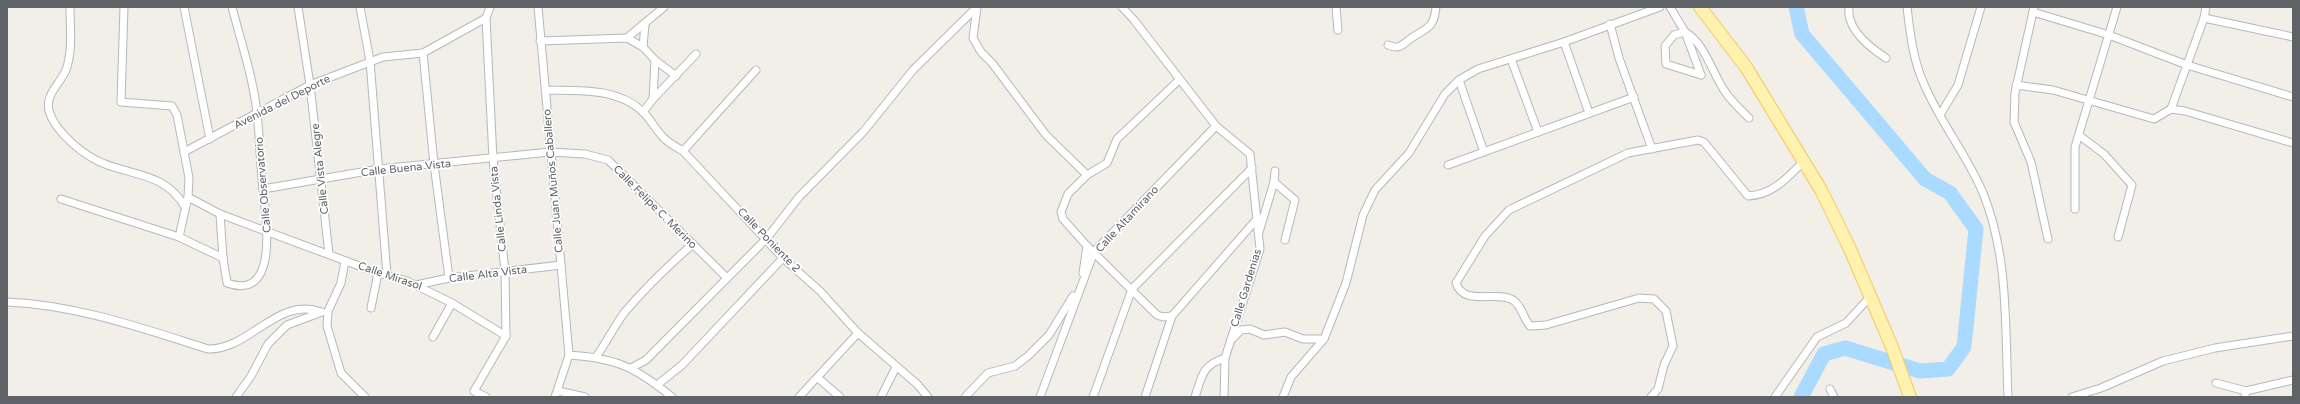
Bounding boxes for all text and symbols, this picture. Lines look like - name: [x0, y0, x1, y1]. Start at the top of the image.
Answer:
- street label: Avenida del Deporte: [232, 72, 332, 132]
- street label: Calle Juan Muños Caballero: [540, 108, 566, 253]
- street label: Calle Vista Alegre: [309, 123, 331, 215]
- street label: Calle Observatorio: [252, 136, 274, 233]
- street label: Calle Buena Vista: [360, 157, 452, 179]
- street label: Calle Felipe C. Merino: [611, 163, 700, 252]
- street label: Calle Linda Vista: [487, 166, 509, 252]
- street label: Calle Altamirano: [1093, 183, 1161, 255]
- street label: Calle Poniente 2: [735, 205, 803, 275]
- street label: Calle Gardenias: [1228, 247, 1264, 329]
- street label: Calle Mirasol: [356, 259, 424, 293]
- street label: Calle Alta Vista: [448, 263, 528, 285]

